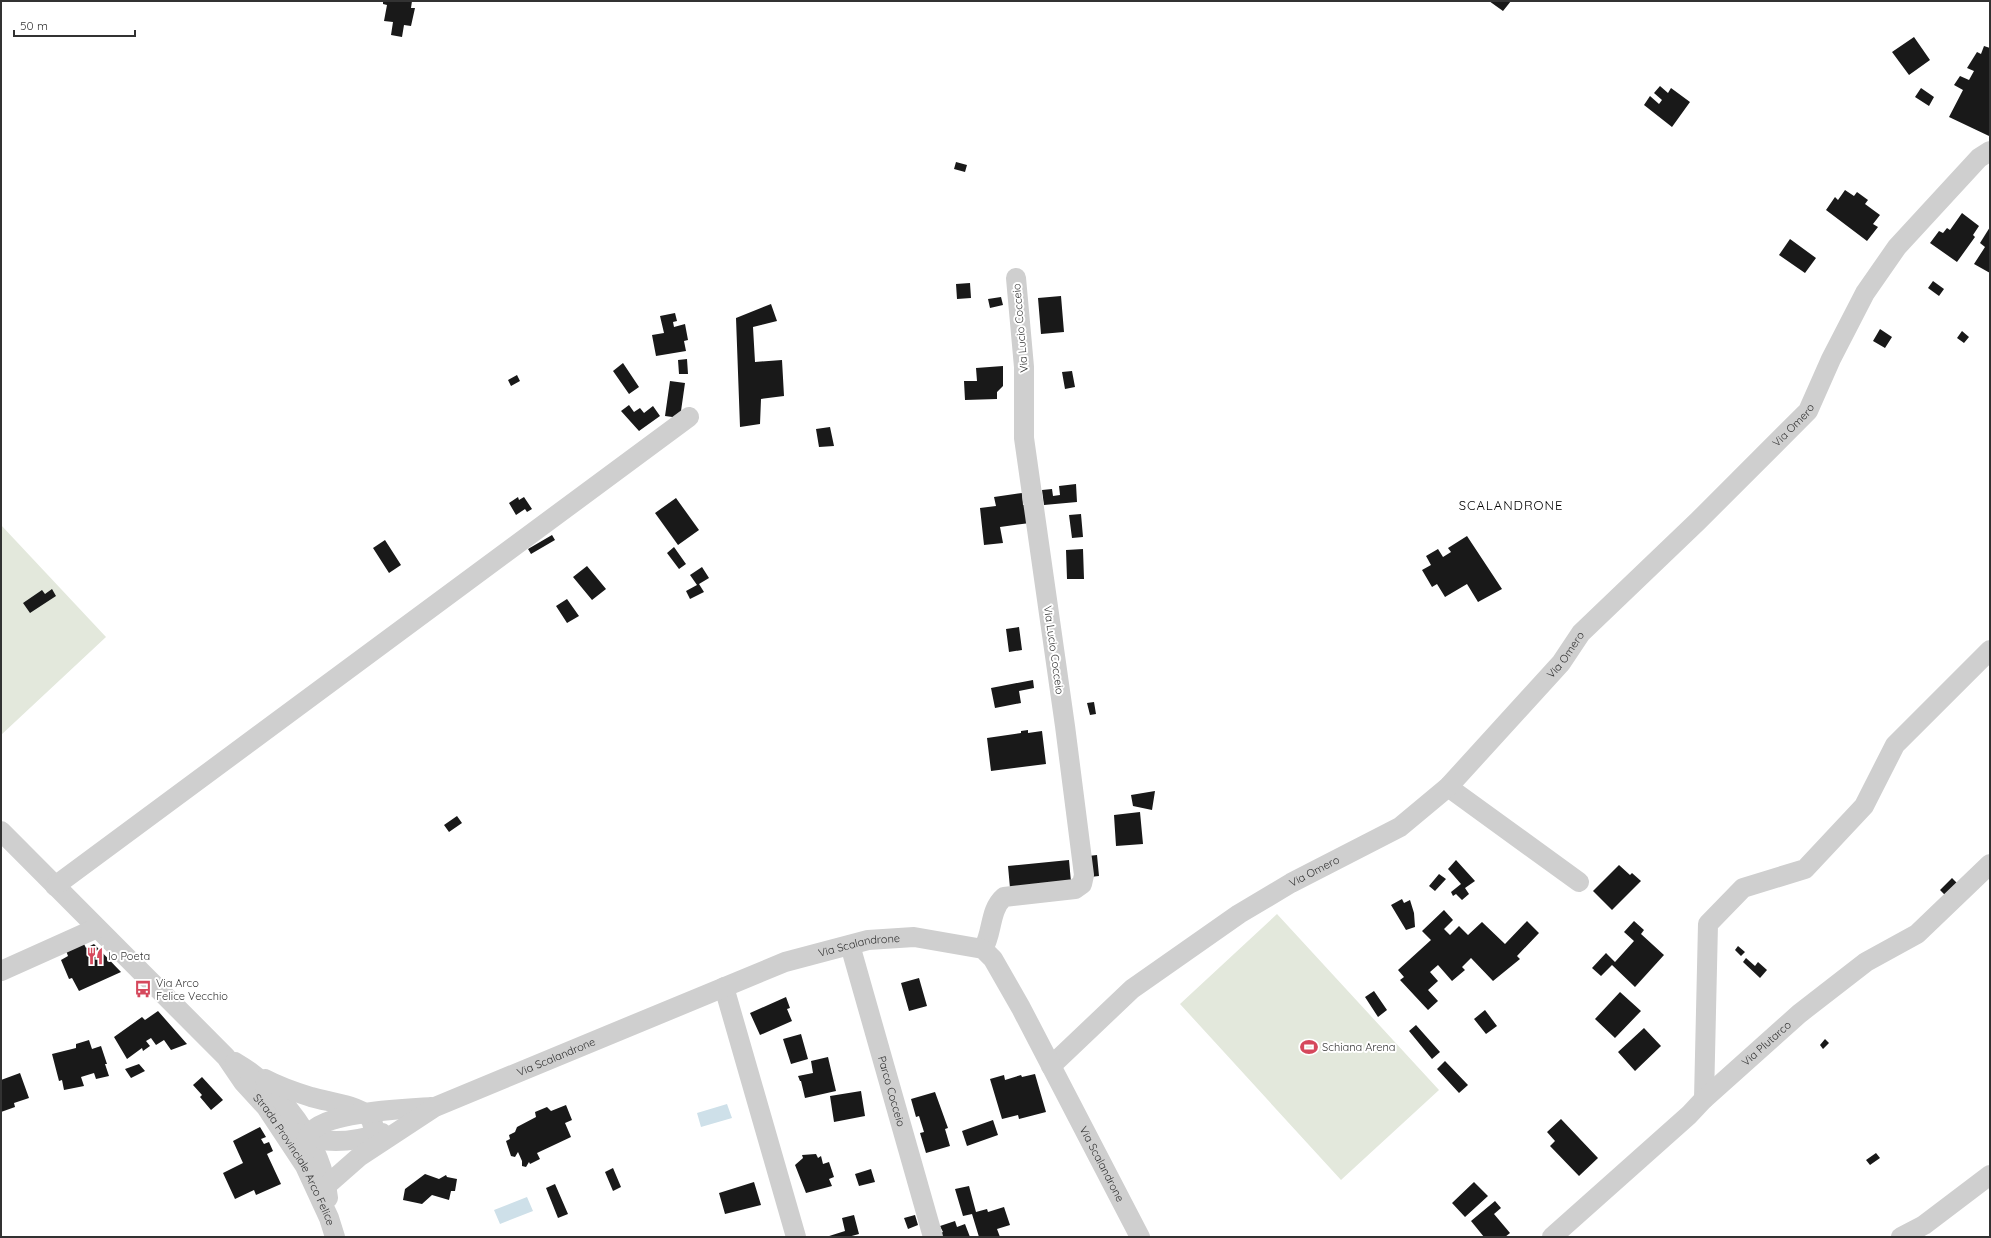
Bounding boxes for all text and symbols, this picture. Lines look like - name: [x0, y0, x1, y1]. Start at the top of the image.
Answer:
- scale bar: [14, 12, 135, 38]
- text: 50 m: [20, 18, 48, 33]
- street label: Via Lucio Cocceio: [1009, 282, 1031, 373]
- street label: Via Omero: [1769, 401, 1817, 450]
- district label: SCALANDRONE: [1459, 497, 1563, 513]
- street label: Via Lucio Cocceio: [1041, 605, 1067, 696]
- street label: Via Omero: [1544, 628, 1587, 681]
- street label: Via Omero: [1287, 852, 1342, 890]
- street label: Via Scalandrone: [817, 931, 900, 960]
- restaurant icon: Io Poeta: [85, 946, 105, 966]
- place label: Io Poeta: [108, 949, 150, 963]
- place label: Via Arco Felice Vecchio: [156, 976, 228, 1003]
- bus stop icon: Via Arco Felice Vecchio: [133, 979, 153, 999]
- street label: Via Plutarco: [1739, 1017, 1794, 1069]
- street label: Via Scalandrone: [515, 1034, 597, 1079]
- sports icon: Schiana Arena: [1299, 1037, 1319, 1057]
- place label: Schiana Arena: [1322, 1040, 1396, 1054]
- street label: Parco Cocceio: [875, 1054, 908, 1129]
- street label: Strada Provinciale Arco Felice: [250, 1091, 338, 1227]
- street label: Via Scalandrone: [1077, 1124, 1127, 1204]

